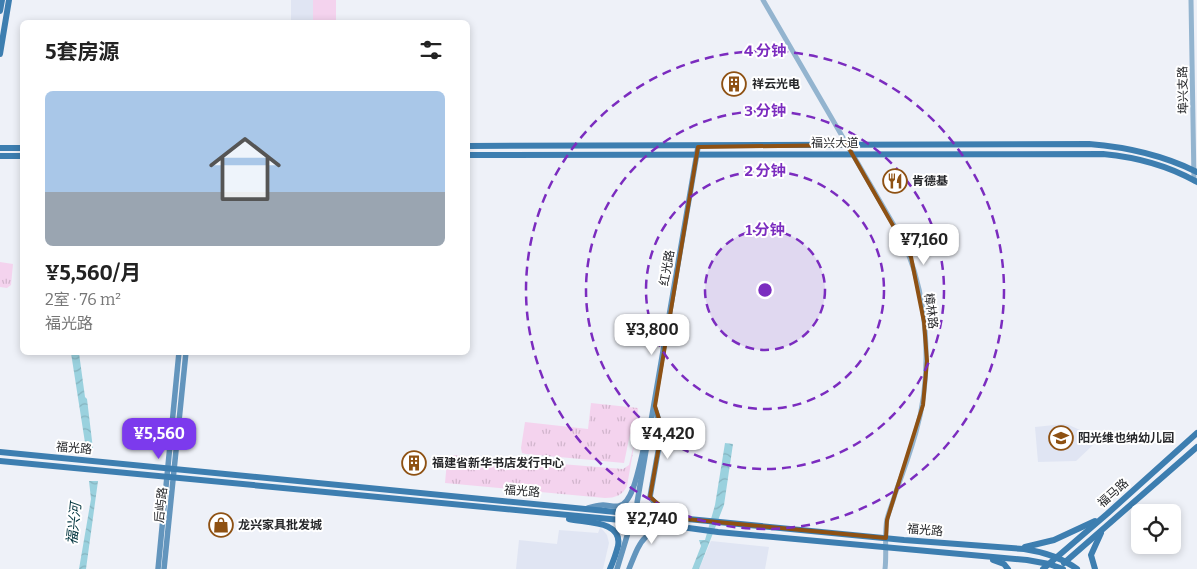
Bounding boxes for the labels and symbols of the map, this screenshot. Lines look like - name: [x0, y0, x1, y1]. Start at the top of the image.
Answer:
- text: 4 分钟: [744, 42, 786, 60]
- street label: 埠兴支路: [1176, 66, 1190, 114]
- building icon: 祥云光电: [721, 71, 747, 97]
- place label: 祥云光电: [752, 77, 800, 91]
- text: 3 分钟: [744, 102, 786, 120]
- street label: 福兴大道: [811, 136, 859, 150]
- text: 2 分钟: [744, 162, 786, 180]
- restaurant icon: 肯德基: [882, 168, 908, 194]
- place label: 肯德基: [912, 174, 948, 188]
- text: 1 分钟: [745, 221, 785, 239]
- pin: ¥7,160: [883, 224, 965, 266]
- street label: 红光路: [657, 249, 677, 287]
- centre of rings: [756, 281, 774, 299]
- street label: 樟林路: [922, 292, 940, 330]
- pin: ¥3,800: [611, 314, 693, 356]
- pin: ¥5,560: [118, 418, 200, 460]
- pin: ¥4,420: [627, 418, 709, 460]
- school or university icon: 阳光维也纳幼儿园: [1048, 425, 1074, 451]
- place label: 阳光维也纳幼儿园: [1078, 431, 1174, 445]
- street label: 福光路: [55, 439, 93, 457]
- building icon: 福建省新华书店发行中心: [401, 450, 427, 476]
- place label: 福建省新华书店发行中心: [432, 456, 564, 470]
- street label: 福马路: [1095, 476, 1131, 510]
- street label: 福光路: [503, 482, 541, 500]
- street label: 后屿路: [152, 486, 170, 524]
- water label: 福兴河: [63, 499, 85, 546]
- pin: ¥2,740: [611, 502, 693, 545]
- shop icon: 龙兴家具批发城: [208, 512, 234, 538]
- place label: 龙兴家具批发城: [238, 518, 322, 532]
- street label: 福光路: [906, 521, 944, 539]

